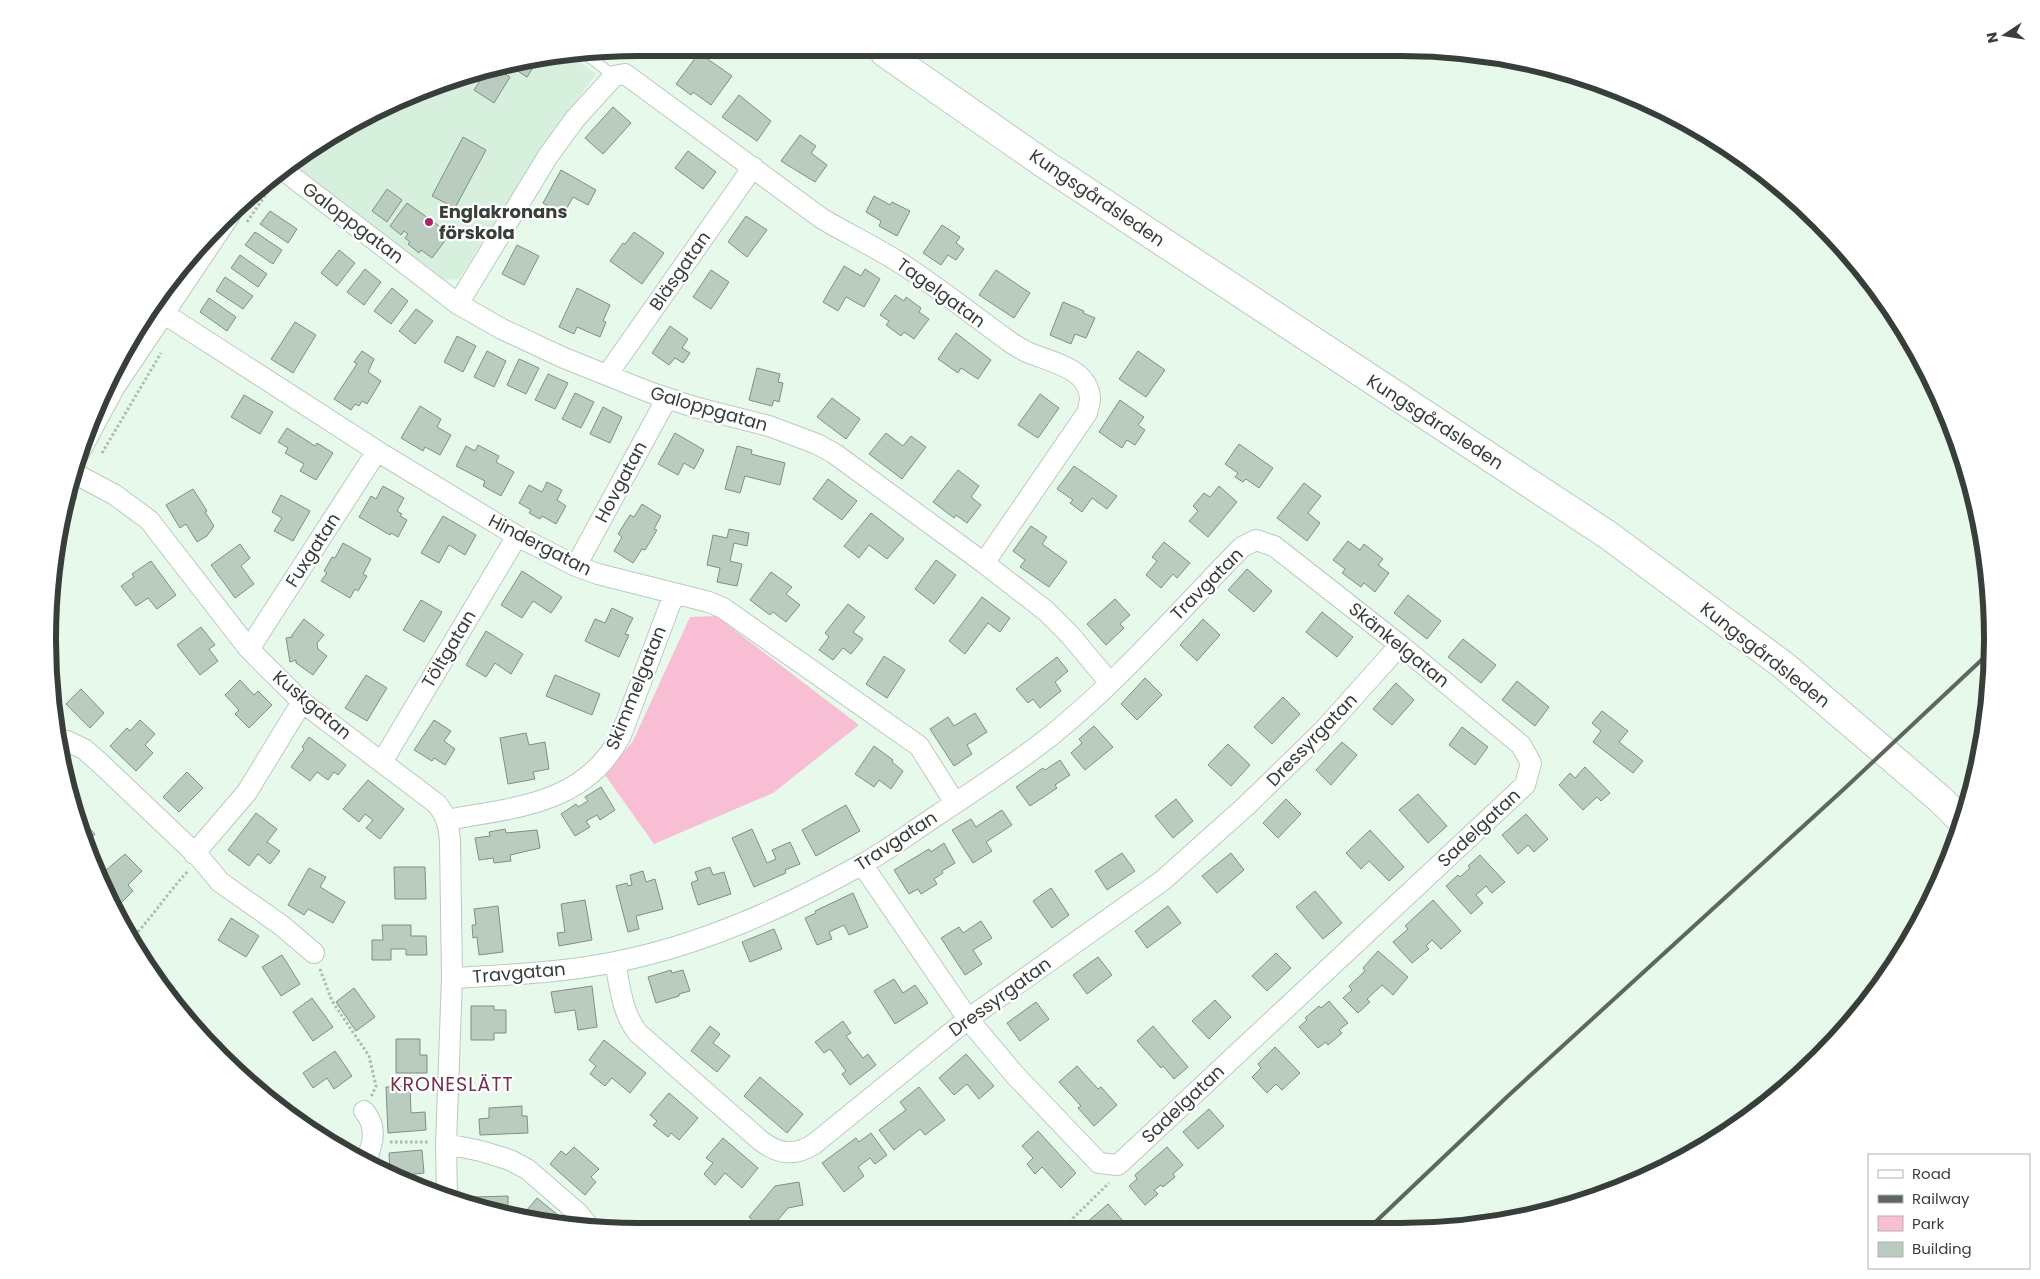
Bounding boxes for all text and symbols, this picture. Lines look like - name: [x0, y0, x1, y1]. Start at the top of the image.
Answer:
- north arrow: [1980, 10, 2030, 60]
- text: N: [1981, 30, 2003, 45]
- street label: Kungsgårdsleden: [1025, 143, 1170, 252]
- street label: Galoppgatan: [297, 176, 409, 269]
- place label: Englakronans förskola: [439, 199, 567, 245]
- marker: Englakronans förskola: [423, 216, 435, 228]
- street label: Bläsgatan: [643, 226, 716, 315]
- street label: Tagelgatan: [892, 252, 991, 333]
- street label: Kungsgårdsleden: [1362, 368, 1509, 475]
- street label: Galoppgatan: [648, 380, 771, 437]
- street label: Hovgatan: [589, 437, 652, 527]
- street label: Fuxgatan: [279, 508, 346, 592]
- street label: Hindergatan: [484, 508, 596, 581]
- street label: Travgatan: [1165, 542, 1248, 625]
- street label: Skänkelgatan: [1344, 596, 1455, 693]
- street label: Kungsgårdsleden: [1695, 596, 1835, 713]
- street label: Töltgatan: [415, 605, 482, 692]
- street label: Skimmelgatan: [599, 622, 672, 753]
- street label: Kuskgatan: [268, 664, 357, 745]
- street label: Dressyrgatan: [1261, 688, 1363, 792]
- street label: Sadelgatan: [1432, 783, 1526, 873]
- street label: Travgatan: [850, 805, 942, 876]
- street label: Dressyrgatan: [943, 951, 1056, 1042]
- street label: Travgatan: [471, 956, 567, 989]
- street label: Sadelgatan: [1136, 1059, 1230, 1149]
- district label: KRONESLÄTT: [390, 1071, 514, 1098]
- legend: [1868, 1154, 2030, 1269]
- text: Road: [1912, 1163, 1951, 1184]
- text: Railway: [1912, 1188, 1970, 1209]
- text: Park: [1912, 1213, 1944, 1234]
- text: Building: [1912, 1238, 1972, 1259]

